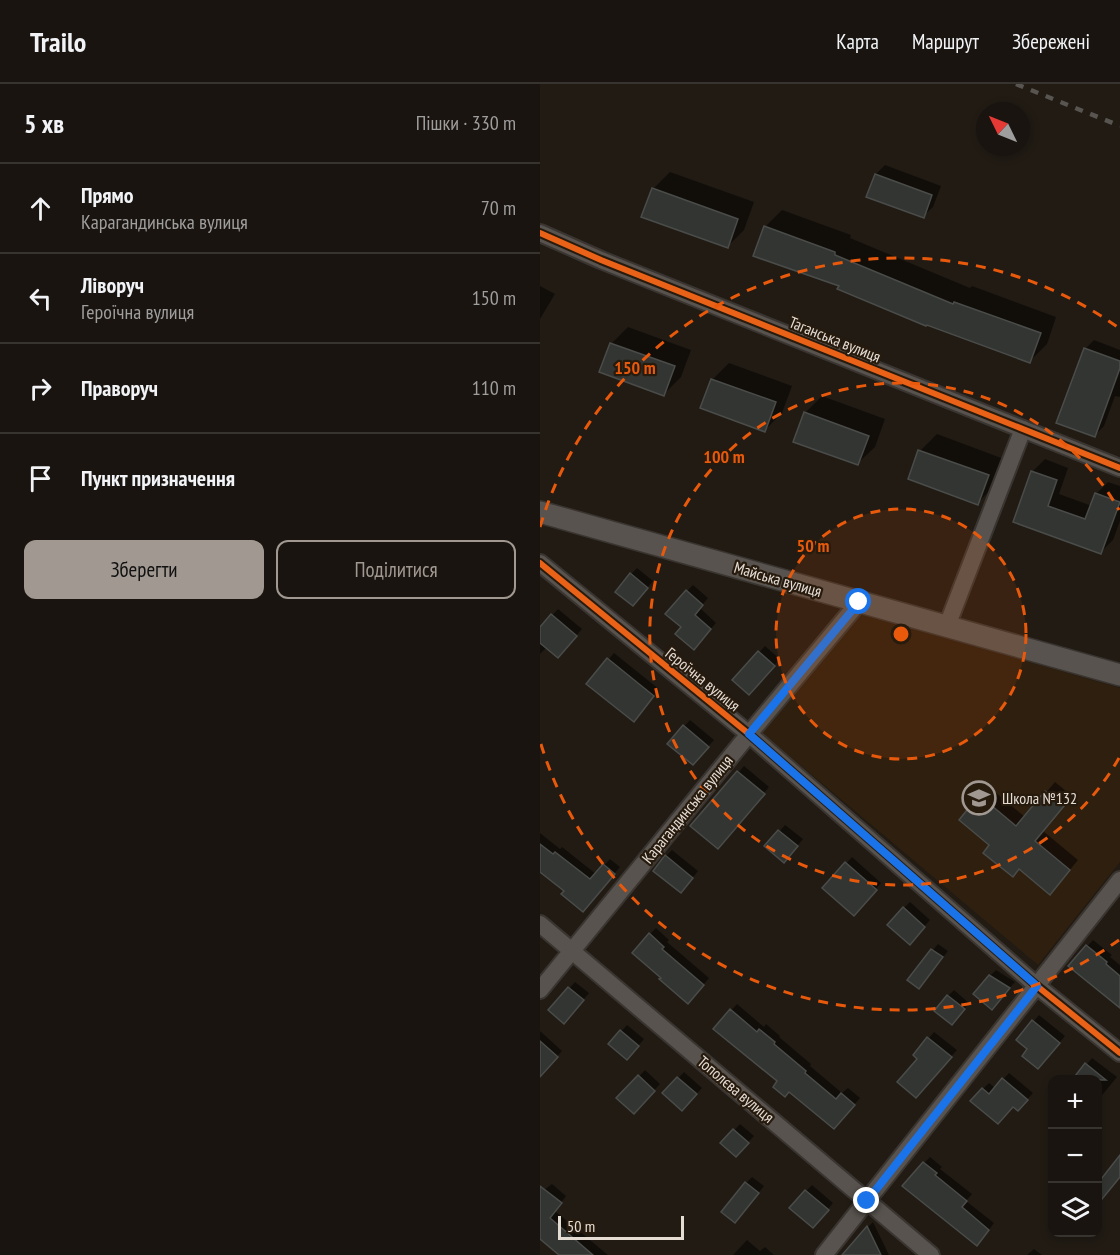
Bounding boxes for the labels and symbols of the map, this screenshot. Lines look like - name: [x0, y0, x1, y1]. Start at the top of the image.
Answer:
- north arrow: [976, 102, 1030, 156]
- street label: Таганська вулиця: [786, 312, 884, 366]
- text: 150 m: [614, 356, 656, 379]
- text: 100 m: [703, 445, 745, 468]
- text: 50 m: [797, 534, 829, 557]
- street label: Майська вулиця: [732, 557, 824, 601]
- route start: [845, 588, 871, 614]
- centre of rings: [891, 624, 911, 644]
- street label: Героїчна вулиця: [662, 643, 744, 715]
- street label: Карагандинська вулиця: [637, 751, 737, 867]
- school or university icon: Школа №132: [961, 780, 997, 816]
- place label: Школа №132: [1002, 788, 1077, 808]
- street label: Тополєва вулиця: [694, 1051, 778, 1127]
- route end: [853, 1187, 879, 1213]
- scale bar: [558, 1213, 684, 1240]

